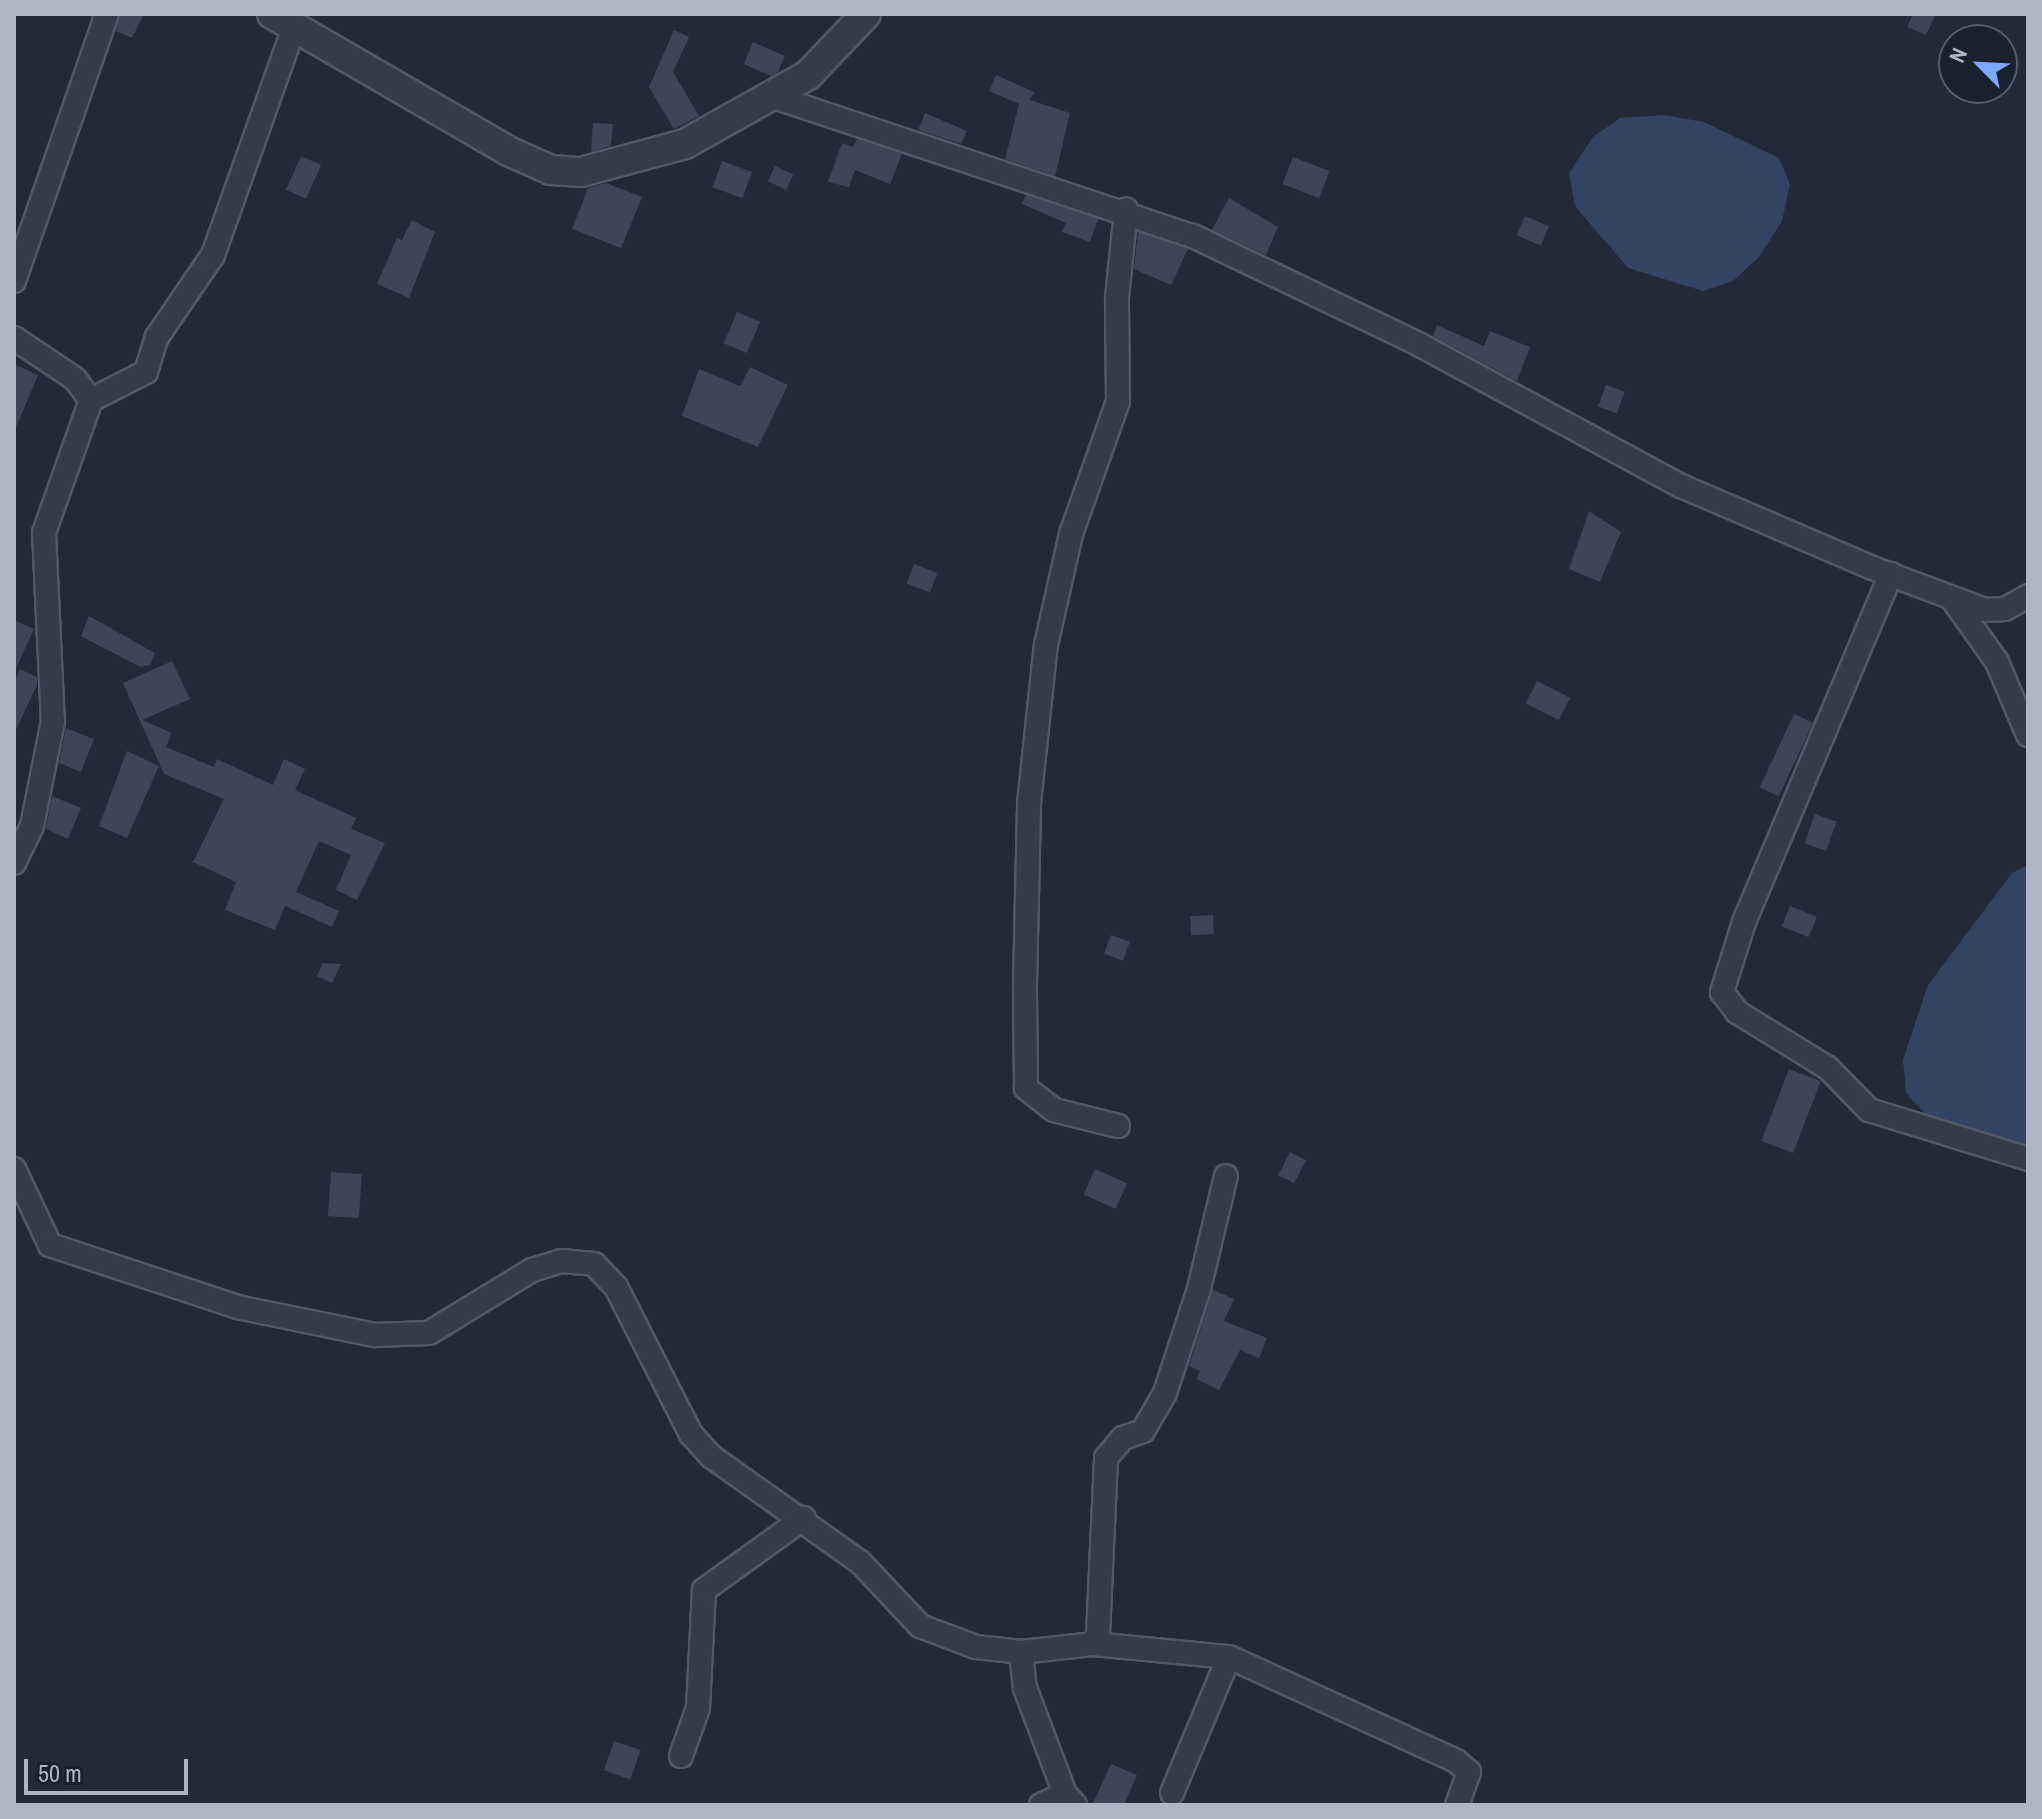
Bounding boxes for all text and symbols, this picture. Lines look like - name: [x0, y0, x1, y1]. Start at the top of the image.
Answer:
- north arrow: [1938, 24, 2018, 104]
- text: N: [1942, 43, 1974, 67]
- scale bar: [28, 1743, 192, 1793]
- text: 50 m: [38, 1757, 82, 1789]

